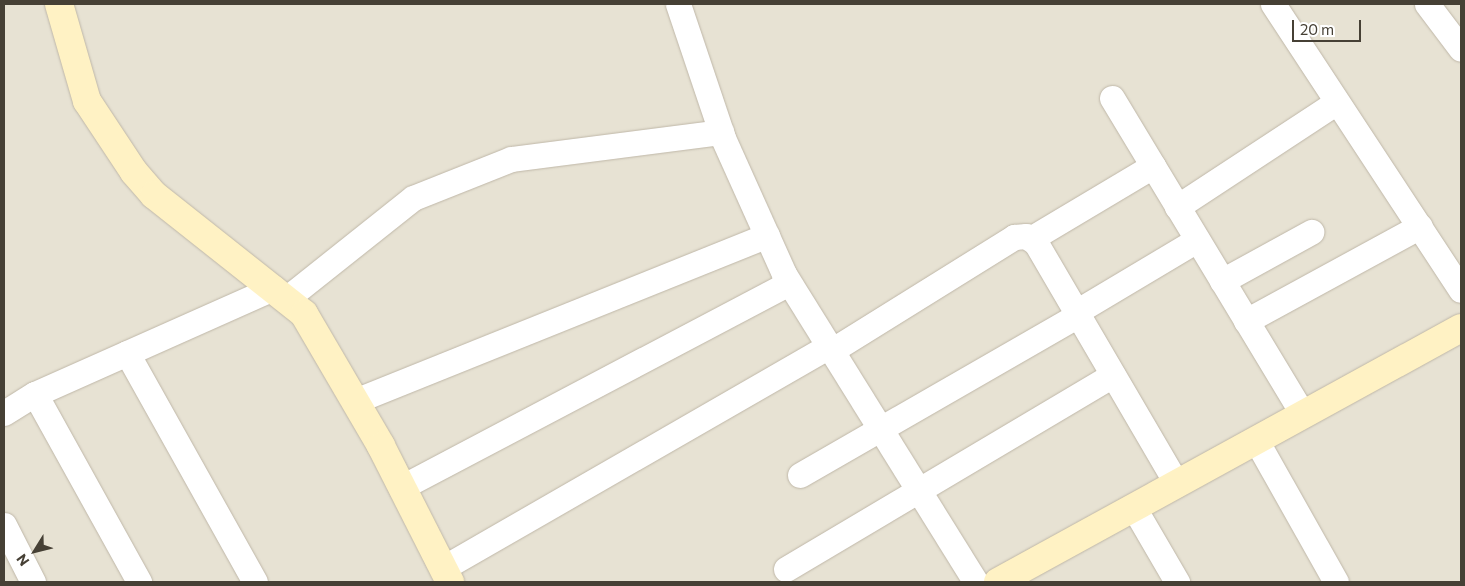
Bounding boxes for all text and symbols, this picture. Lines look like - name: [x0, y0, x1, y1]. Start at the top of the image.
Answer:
- scale bar: [1295, 10, 1364, 42]
- text: 20 m: [1300, 20, 1334, 38]
- north arrow: [10, 526, 60, 576]
- text: N: [12, 551, 32, 569]

